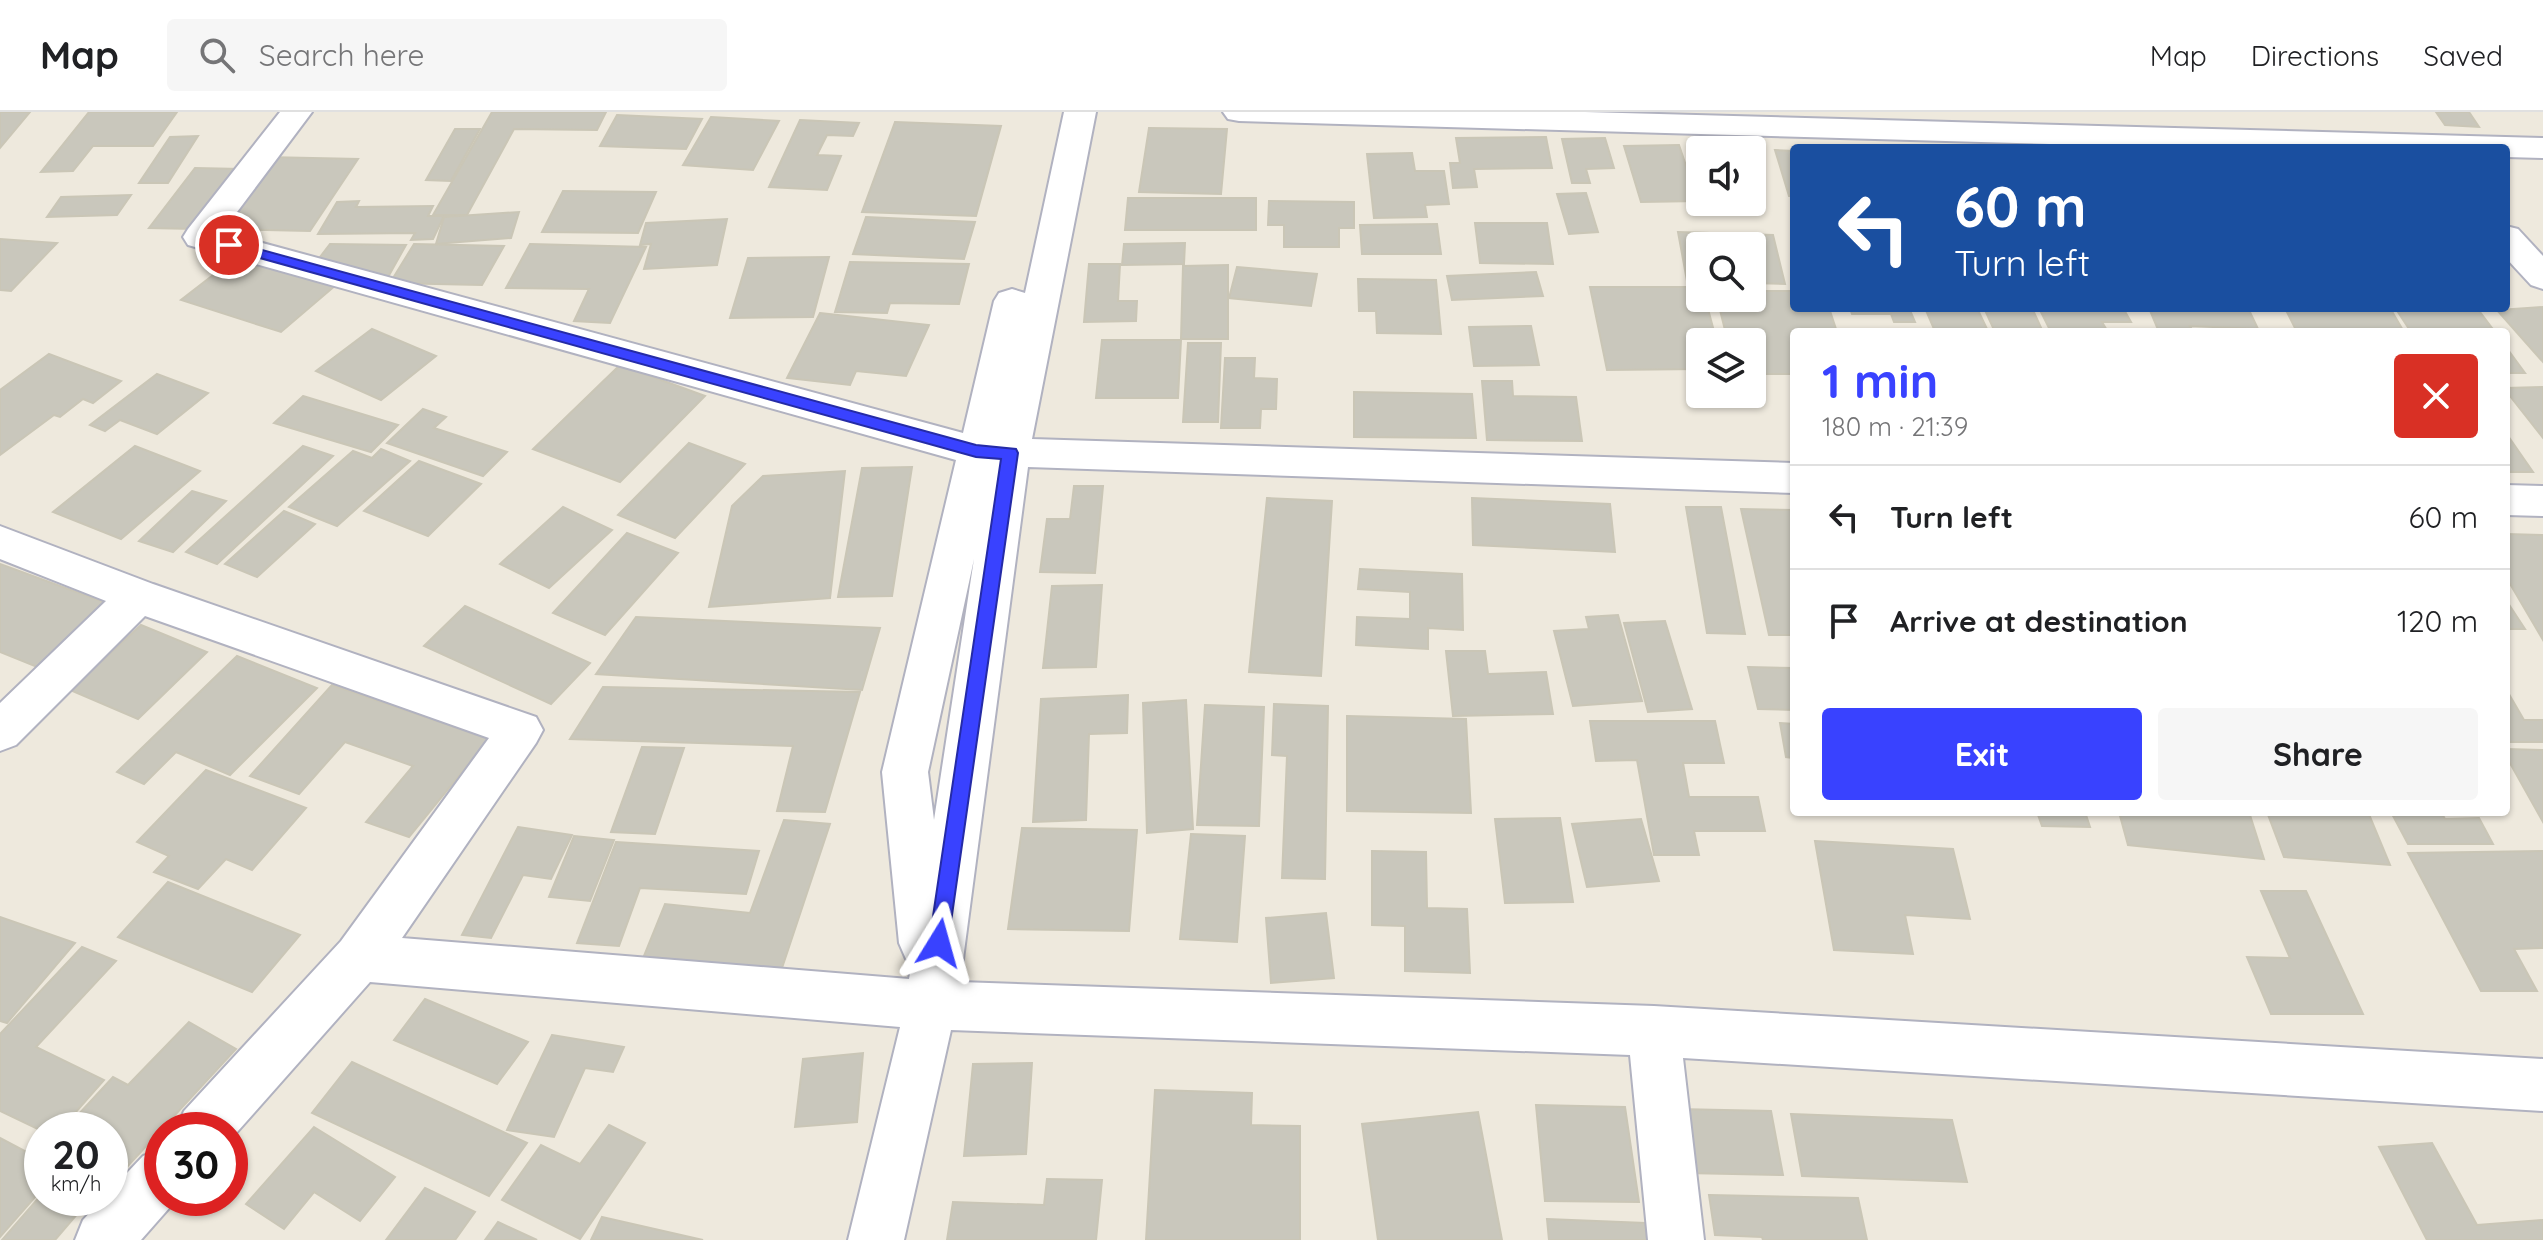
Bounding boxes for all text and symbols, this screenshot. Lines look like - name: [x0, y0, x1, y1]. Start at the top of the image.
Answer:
- search box: [167, 19, 727, 91]
- text: Map: [40, 31, 119, 79]
- icon: search: [195, 33, 239, 77]
- text: Search here: [259, 36, 424, 74]
- text: Map: [2150, 38, 2207, 73]
- text: Directions: [2251, 38, 2379, 73]
- text: Saved: [2423, 38, 2503, 73]
- map controls: [1686, 136, 1766, 408]
- button: sound: [1686, 136, 1766, 216]
- text: 60 m: [1954, 171, 2087, 241]
- icon: left: [1822, 176, 1926, 280]
- pin: [195, 211, 263, 279]
- icon: arrive: [207, 223, 251, 267]
- button: search: [1686, 232, 1766, 312]
- text: Turn left: [1954, 240, 2090, 285]
- button: layers: [1686, 328, 1766, 408]
- text: 1 min: [1822, 350, 1938, 410]
- button: close: [2394, 354, 2478, 438]
- text: 180 m · 21:39: [1822, 410, 1968, 443]
- icon: left: [1822, 495, 1866, 539]
- text: Turn left: [1890, 498, 2013, 536]
- text: 60 m: [2408, 498, 2478, 536]
- icon: arrive: [1822, 599, 1866, 643]
- text: Arrive at destination: [1890, 602, 2188, 640]
- text: 120 m: [2397, 602, 2478, 640]
- button: Exit: [1822, 708, 2142, 800]
- button: Share: [2158, 708, 2478, 800]
- position arrow: [897, 901, 981, 985]
- speed limit sign: 30: [144, 1112, 248, 1216]
- text: 20: [52, 1129, 100, 1179]
- text: km/h: [51, 1171, 101, 1196]

